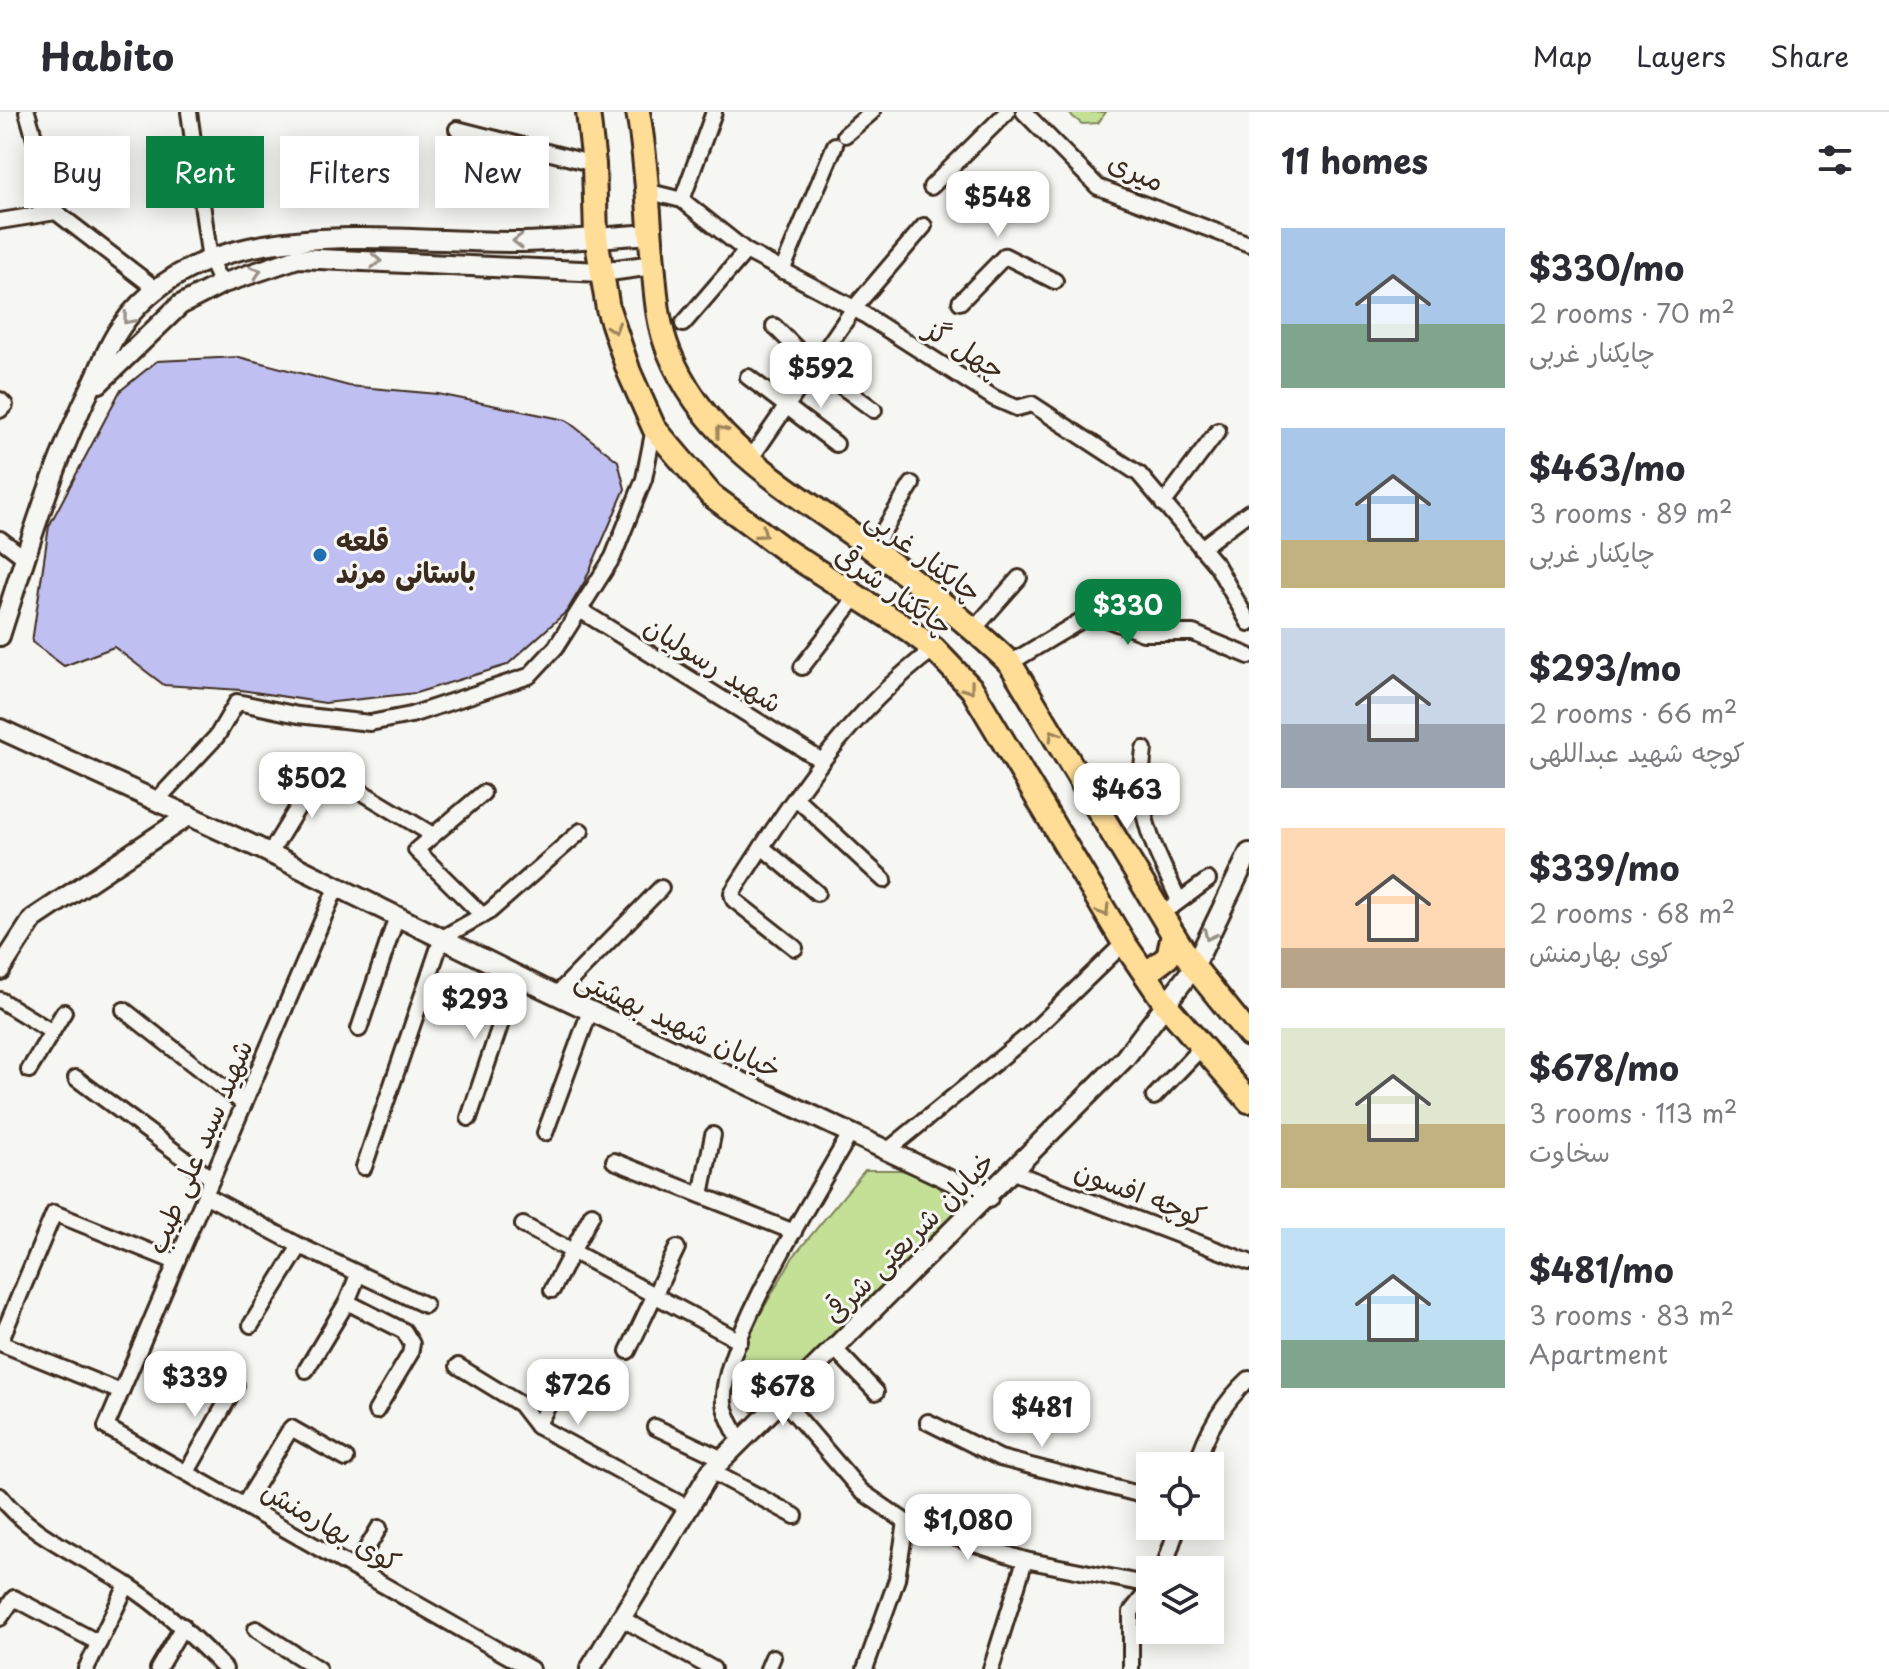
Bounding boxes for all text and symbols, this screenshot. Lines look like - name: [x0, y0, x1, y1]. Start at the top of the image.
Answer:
- text: Habito: [40, 27, 174, 84]
- text: Map: [1532, 34, 1592, 77]
- text: Layers: [1636, 34, 1726, 77]
- text: Share: [1770, 34, 1849, 77]
- text: 11 homes: [1281, 134, 1428, 186]
- chip: Buy: [24, 136, 130, 208]
- chip: Rent: [146, 136, 264, 208]
- chip: Filters: [280, 136, 419, 208]
- chip: New: [435, 136, 549, 208]
- icon: filters: [1813, 138, 1857, 182]
- street label: میری: [1102, 139, 1172, 201]
- pin: $548: [951, 171, 1045, 239]
- text: $548: [964, 177, 1032, 216]
- one-way arrow: [511, 232, 524, 250]
- text: $330/mo: [1529, 241, 1684, 293]
- one-way arrow: [370, 252, 383, 269]
- icon: home: [1345, 260, 1441, 356]
- one-way arrow: [248, 265, 262, 281]
- text: 2 rooms · 70 m²: [1529, 293, 1735, 332]
- street label: چهل گز: [915, 305, 1015, 390]
- one-way arrow: [123, 310, 138, 324]
- one-way arrow: [605, 320, 621, 334]
- text: چایکنار غربی: [1529, 332, 1655, 371]
- pin: $592: [774, 342, 868, 410]
- text: $592: [788, 348, 854, 387]
- one-way arrow: [717, 425, 731, 440]
- text: $463/mo: [1529, 441, 1685, 493]
- icon: home: [1345, 460, 1441, 556]
- text: 3 rooms · 89 m²: [1529, 493, 1733, 532]
- street label: چایکنار غربی: [858, 496, 992, 612]
- place label: قلعه باستانی مرند: [336, 518, 476, 593]
- one-way arrow: [754, 523, 768, 538]
- street label: چایکنار شرقی: [827, 532, 963, 646]
- text: چایکنار غربی: [1529, 532, 1655, 571]
- marker: قلعه باستانی مرند: [311, 546, 329, 564]
- pin: $330: [1081, 579, 1175, 647]
- text: $330: [1093, 585, 1163, 624]
- street label: شهید رسولیان: [636, 603, 792, 723]
- text: $293/mo: [1529, 641, 1681, 693]
- icon: home: [1345, 660, 1441, 756]
- one-way arrow: [960, 679, 974, 694]
- text: 2 rooms · 66 m²: [1529, 693, 1738, 732]
- one-way arrow: [1048, 729, 1064, 744]
- text: کوچه شهید عبداللهی: [1529, 732, 1745, 771]
- pin: $502: [265, 752, 359, 820]
- text: $502: [277, 758, 347, 797]
- pin: $463: [1080, 763, 1174, 831]
- text: $463: [1092, 769, 1162, 808]
- text: $339/mo: [1529, 841, 1679, 893]
- icon: home: [1345, 860, 1441, 956]
- text: 2 rooms · 68 m²: [1529, 893, 1735, 932]
- one-way arrow: [1094, 902, 1109, 917]
- one-way arrow: [1203, 927, 1219, 941]
- text: کوی بهارمنش: [1529, 932, 1673, 971]
- street label: خیابان شهید بهشتی: [569, 955, 789, 1089]
- pin: $293: [428, 973, 522, 1041]
- text: $293: [442, 979, 508, 1018]
- street label: شهید سید علی طیب: [133, 1032, 263, 1260]
- text: $678/mo: [1529, 1041, 1679, 1093]
- icon: home: [1345, 1060, 1441, 1156]
- text: 3 rooms · 113 m²: [1529, 1093, 1737, 1132]
- text: سخاوت: [1529, 1132, 1610, 1171]
- street label: خیابان شریعتی شرقی: [812, 1140, 1004, 1332]
- street label: كوچه افسون: [1069, 1147, 1213, 1237]
- text: $481/mo: [1529, 1243, 1674, 1295]
- icon: home: [1345, 1260, 1441, 1356]
- text: 3 rooms · 83 m²: [1529, 1295, 1734, 1334]
- text: Apartment: [1529, 1334, 1668, 1373]
- pin: $339: [148, 1351, 242, 1419]
- text: $339: [162, 1357, 228, 1396]
- pin: $726: [531, 1359, 625, 1427]
- pin: $678: [736, 1360, 830, 1428]
- text: $726: [545, 1365, 611, 1404]
- text: $678: [750, 1366, 816, 1405]
- pin: $481: [995, 1381, 1089, 1449]
- text: $481: [1011, 1387, 1073, 1426]
- map controls: [1136, 1452, 1224, 1644]
- button: locate: [1136, 1452, 1224, 1540]
- street label: کوی بهارمنش: [254, 1468, 410, 1582]
- pin: $1,080: [903, 1494, 1033, 1562]
- text: $1,080: [923, 1500, 1013, 1539]
- button: layers: [1136, 1556, 1224, 1644]

